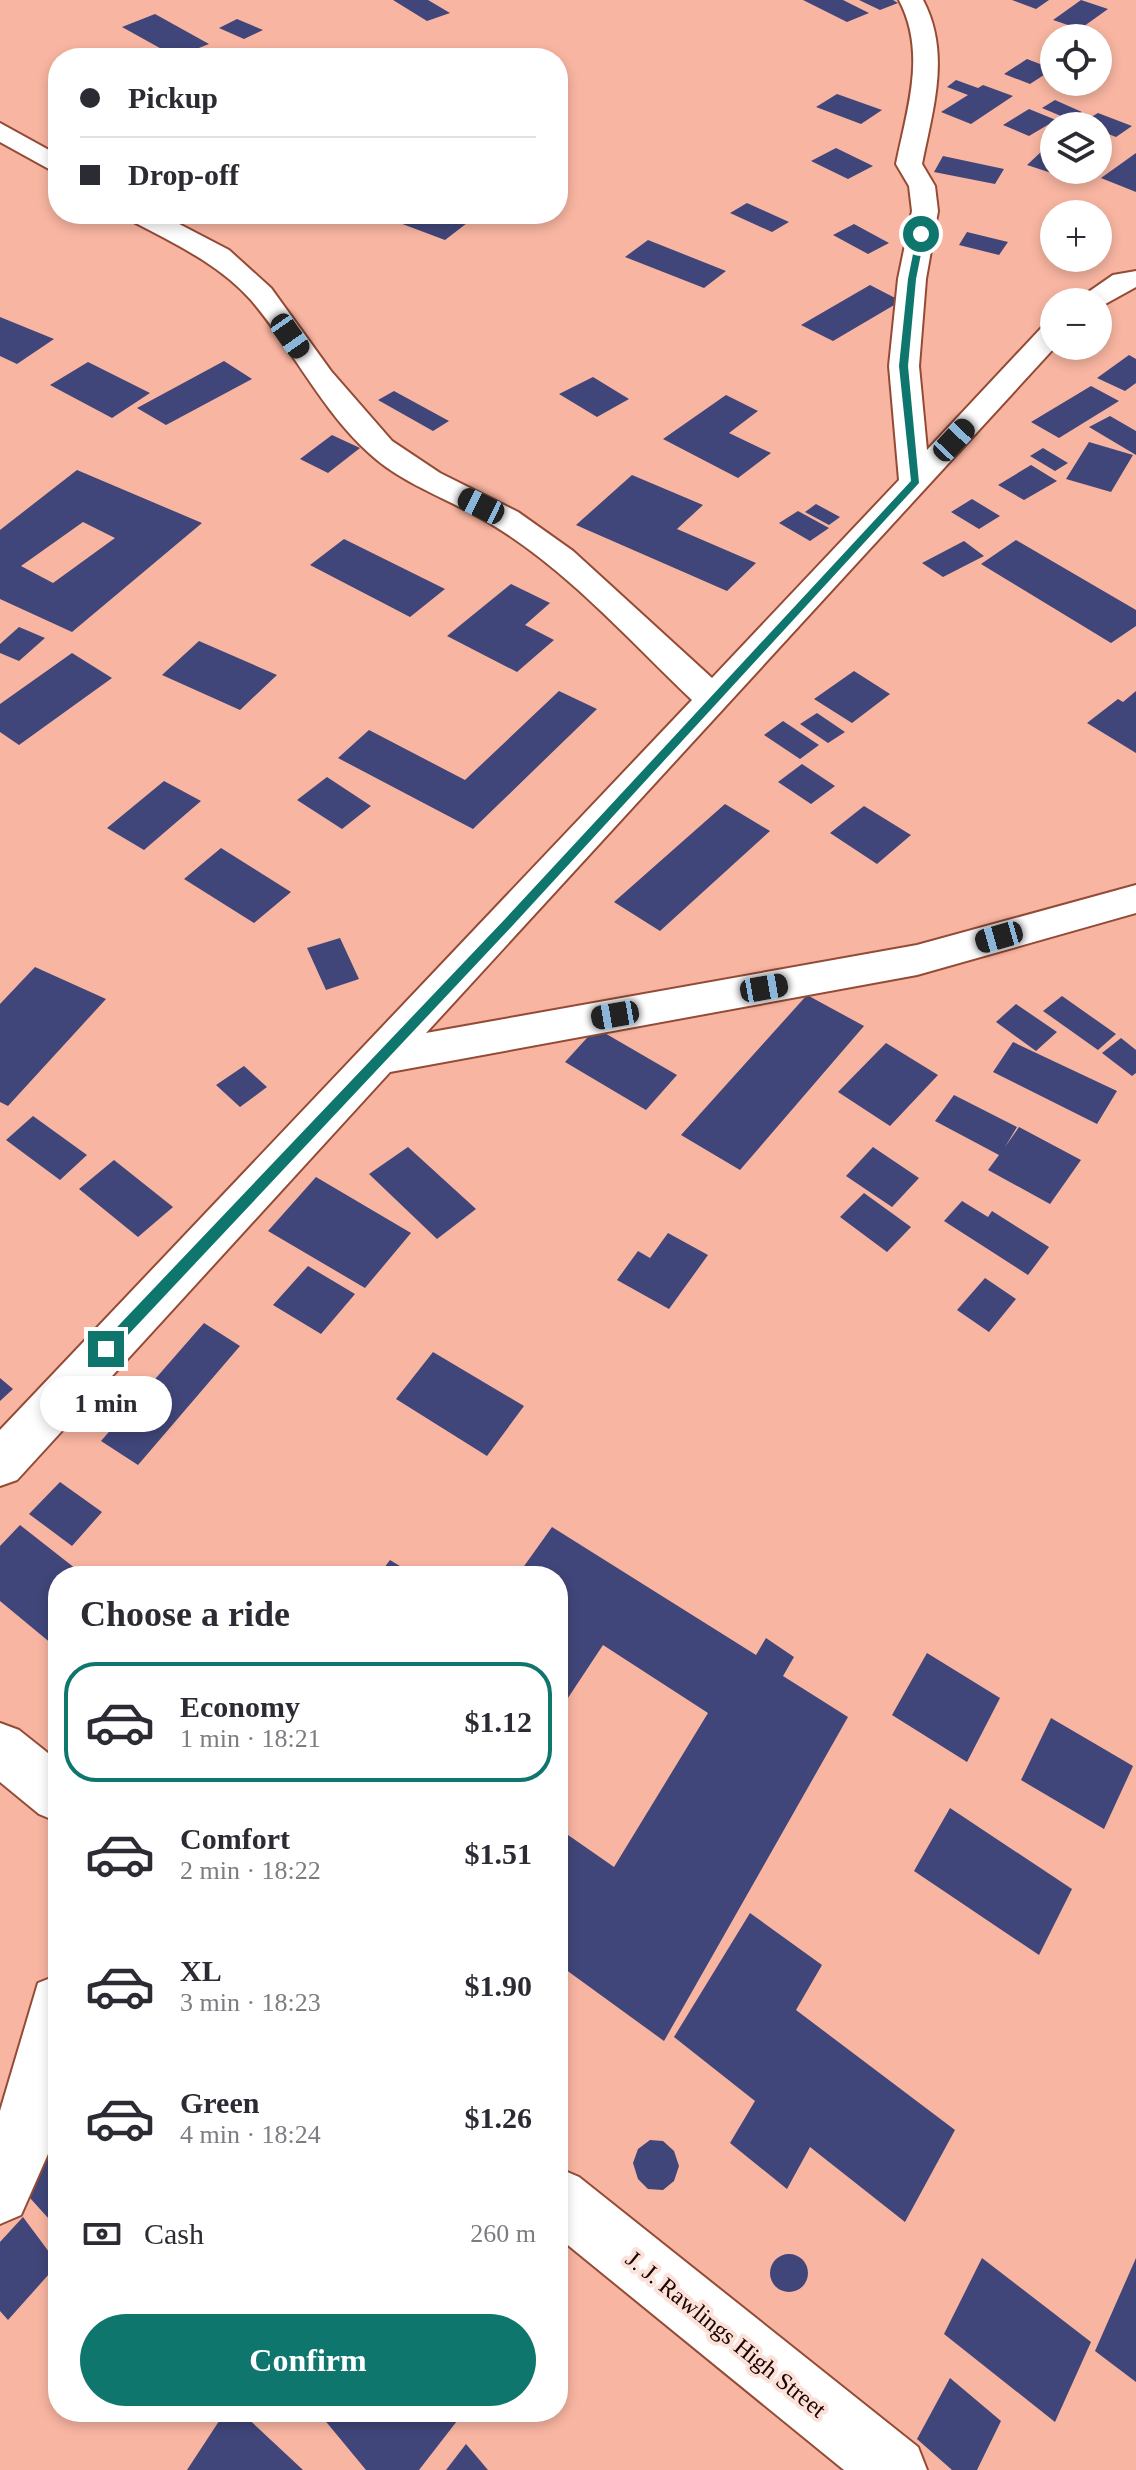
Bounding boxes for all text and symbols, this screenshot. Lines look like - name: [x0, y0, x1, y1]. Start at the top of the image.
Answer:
- map controls: [1040, 24, 1112, 360]
- button: locate: [1040, 24, 1112, 96]
- text: Pickup: [128, 81, 218, 114]
- button: layers: [1040, 112, 1112, 184]
- text: Drop-off: [128, 158, 239, 191]
- button: +: [1040, 200, 1112, 272]
- route start: [903, 216, 939, 252]
- button: −: [1040, 288, 1112, 360]
- car: [266, 309, 314, 363]
- car: [929, 414, 979, 466]
- car: [454, 485, 508, 527]
- car: [973, 919, 1025, 955]
- car: [738, 972, 790, 1004]
- car: [589, 999, 641, 1031]
- route end: [88, 1331, 124, 1367]
- callout: 1 min: [40, 1377, 172, 1433]
- text: 1 min: [75, 1389, 137, 1418]
- text: Choose a ride: [80, 1594, 290, 1634]
- icon: car: [84, 1686, 156, 1758]
- text: Economy: [180, 1690, 300, 1723]
- text: $1.12: [465, 1705, 532, 1738]
- text: 1 min · 18:21: [180, 1724, 321, 1753]
- icon: car: [84, 1818, 156, 1890]
- text: Comfort: [180, 1822, 290, 1855]
- text: $1.51: [465, 1837, 532, 1870]
- text: 2 min · 18:22: [180, 1856, 321, 1885]
- icon: car: [84, 1950, 156, 2022]
- text: XL: [180, 1954, 222, 1987]
- text: $1.90: [465, 1969, 532, 2002]
- text: 3 min · 18:23: [180, 1988, 321, 2017]
- icon: car: [84, 2082, 156, 2154]
- text: Green: [180, 2086, 259, 2119]
- text: $1.26: [465, 2101, 532, 2134]
- text: 4 min · 18:24: [180, 2120, 321, 2149]
- icon: cash: [80, 2212, 124, 2256]
- text: Cash: [144, 2217, 204, 2250]
- text: 260 m: [470, 2219, 536, 2248]
- street label: J. J. Rawlings High Street: [621, 2245, 831, 2423]
- button: Confirm: [80, 2314, 536, 2406]

